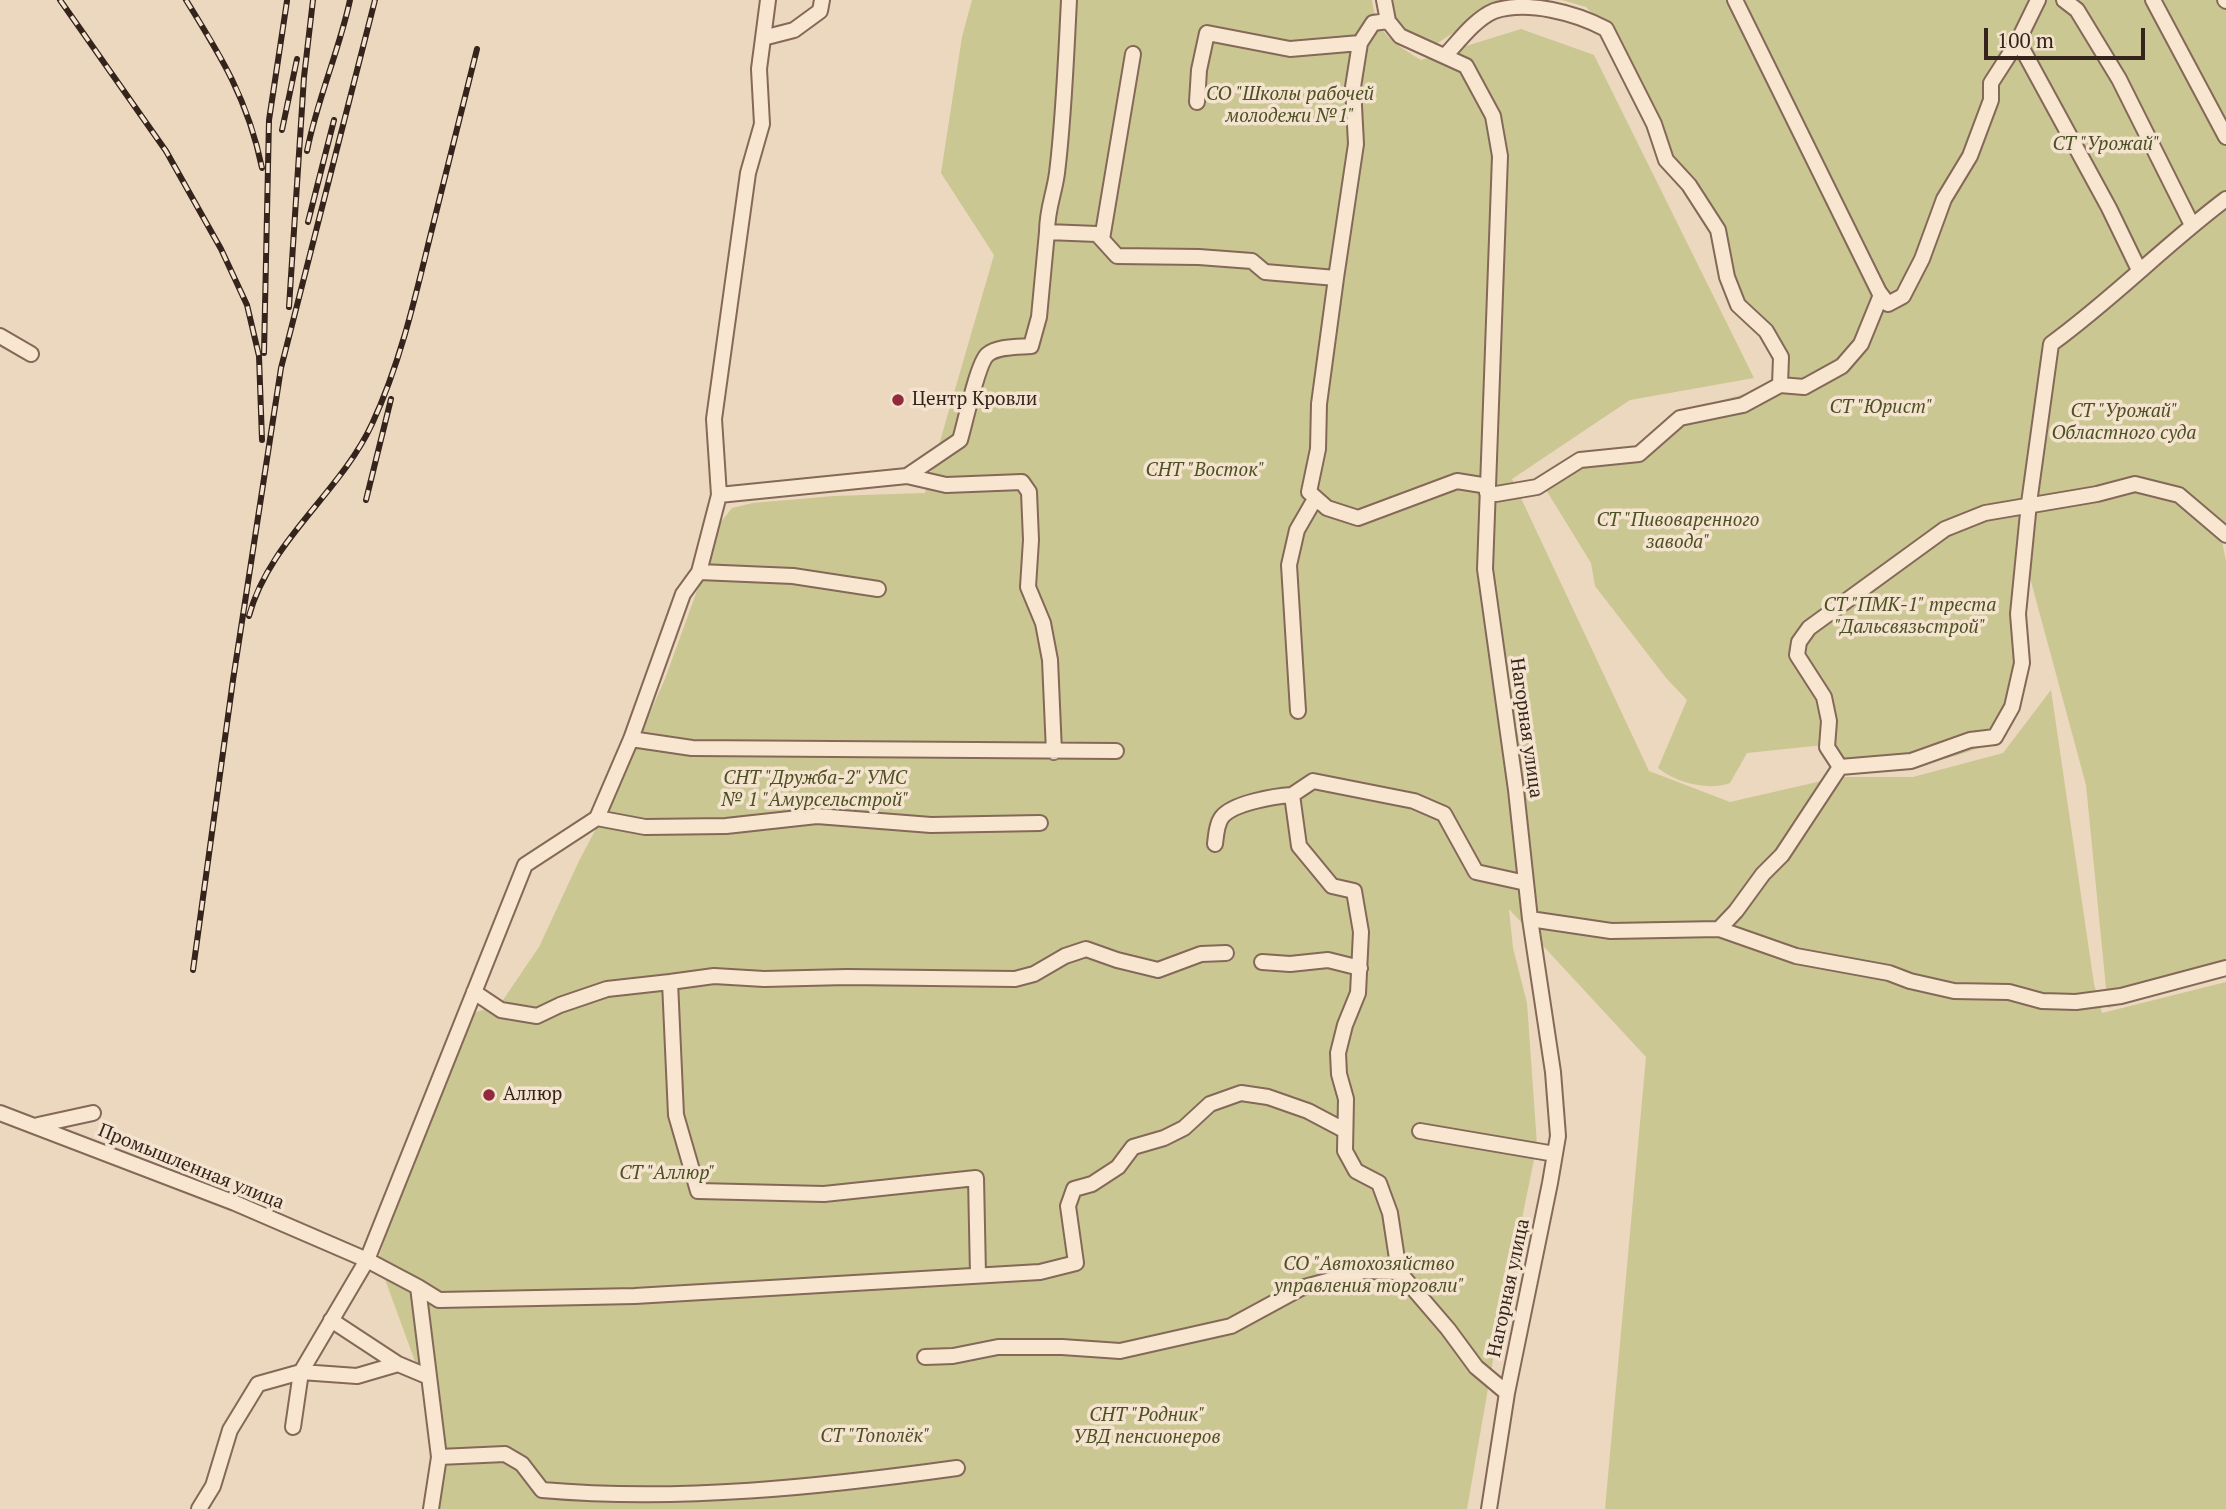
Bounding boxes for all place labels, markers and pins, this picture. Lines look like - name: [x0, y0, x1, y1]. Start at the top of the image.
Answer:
- place label: Центр Кровли: [912, 389, 1037, 411]
- marker: Центр Кровли: [890, 392, 906, 408]
- place label: Аллюр: [503, 1084, 562, 1106]
- marker: Аллюр: [481, 1087, 497, 1103]

